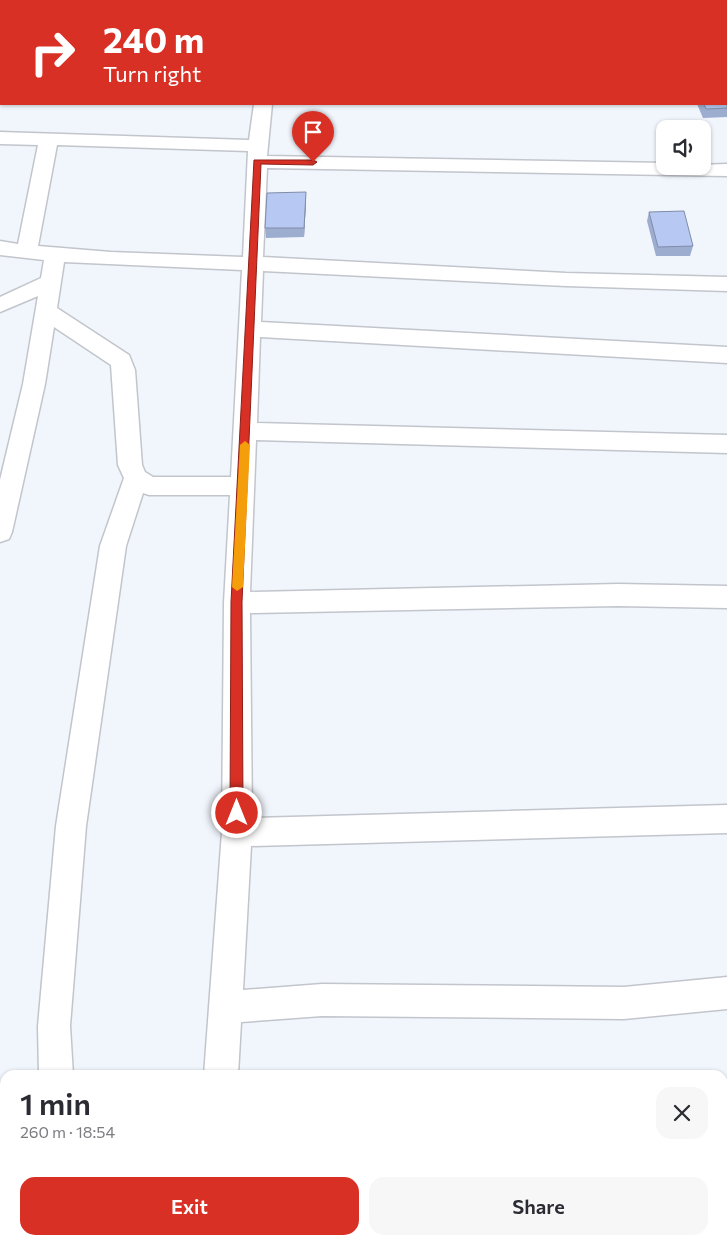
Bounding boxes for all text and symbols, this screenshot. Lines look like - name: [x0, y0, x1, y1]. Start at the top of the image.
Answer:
- text: 240 m: [103, 17, 204, 60]
- icon: right: [20, 20, 85, 85]
- text: Turn right: [103, 60, 201, 87]
- pin: [292, 111, 334, 162]
- icon: arrive: [299, 118, 327, 146]
- map controls: [656, 120, 711, 175]
- button: sound: [656, 120, 711, 175]
- position arrow: [210, 786, 262, 838]
- text: 1 min: [20, 1084, 91, 1121]
- button: close: [656, 1087, 708, 1139]
- text: 260 m · 18:54: [20, 1122, 115, 1141]
- button: Exit: [20, 1177, 359, 1235]
- button: Share: [369, 1177, 708, 1235]

